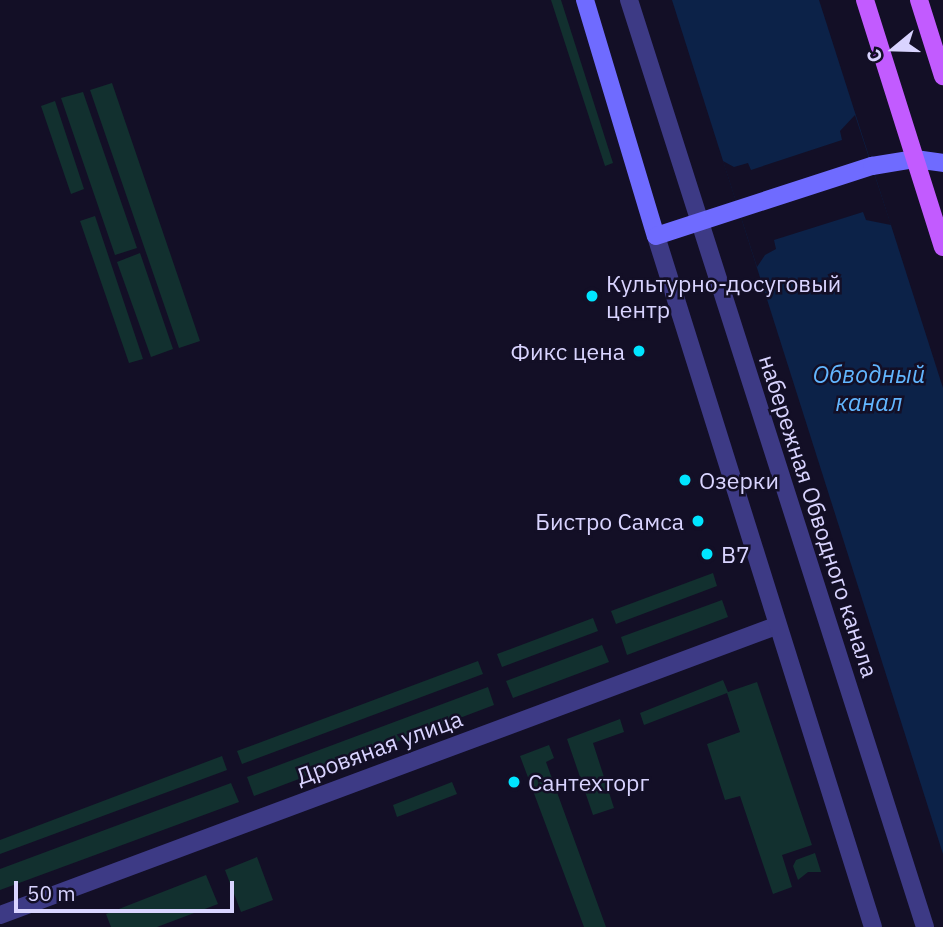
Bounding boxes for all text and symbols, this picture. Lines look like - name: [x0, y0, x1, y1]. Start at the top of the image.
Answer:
- north arrow: [859, 14, 929, 84]
- text: С: [861, 46, 888, 66]
- place label: Культурно-досуговый центр: [606, 269, 841, 323]
- marker: Культурно-досуговый центр: [584, 288, 600, 304]
- place label: Фикс цена: [511, 337, 625, 365]
- marker: Фикс цена: [631, 343, 647, 359]
- street label: набережная Обводного канала: [754, 351, 884, 681]
- water label: Обводный канал: [813, 361, 925, 417]
- place label: Озерки: [699, 466, 779, 494]
- marker: Озерки: [677, 472, 693, 488]
- place label: Бистро Самса: [535, 507, 684, 535]
- marker: Бистро Самса: [690, 513, 706, 529]
- place label: В7: [721, 540, 750, 568]
- marker: В7: [699, 546, 715, 562]
- street label: Дровяная улица: [292, 704, 466, 790]
- place label: Сантехторг: [528, 768, 649, 796]
- marker: Сантехторг: [506, 774, 522, 790]
- scale bar: [18, 867, 238, 911]
- text: 50 m: [27, 879, 76, 907]

